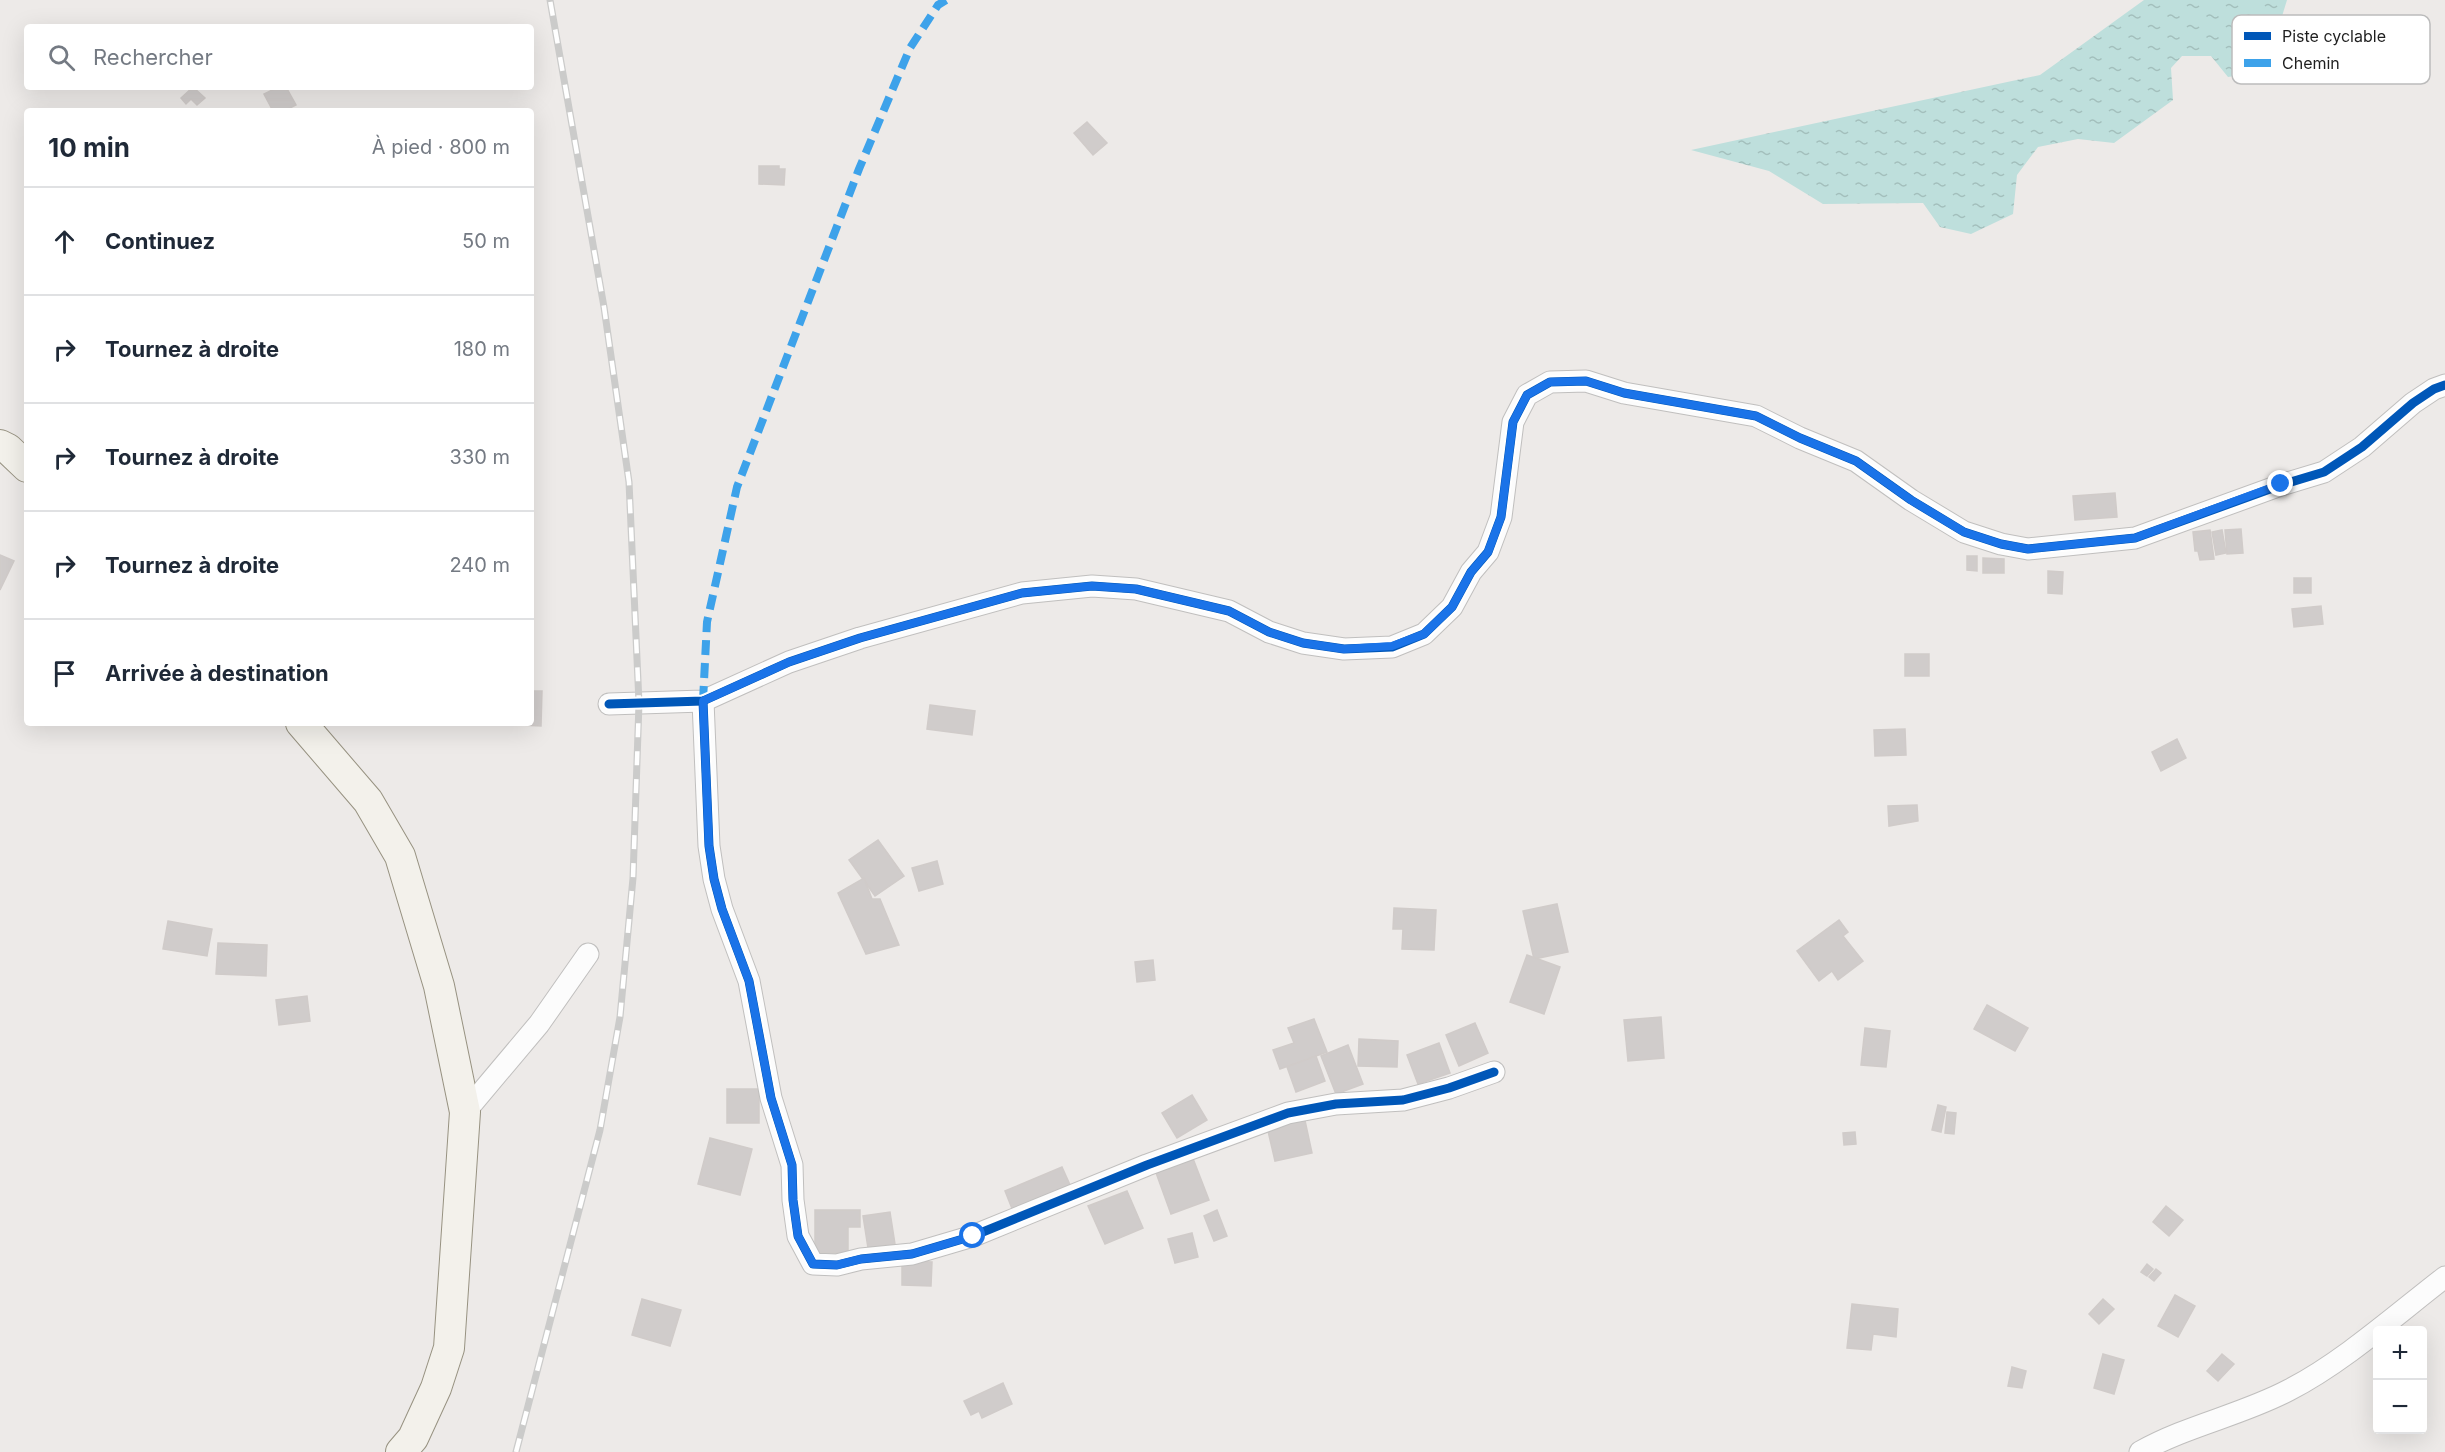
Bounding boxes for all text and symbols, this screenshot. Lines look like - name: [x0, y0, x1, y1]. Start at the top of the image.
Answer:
- legend: [2232, 15, 2430, 84]
- search box: [24, 24, 534, 90]
- text: Piste cyclable: [2282, 26, 2386, 46]
- icon: search: [45, 41, 78, 74]
- text: Rechercher: [93, 44, 213, 70]
- text: Chemin: [2282, 53, 2340, 73]
- text: 10 min: [48, 132, 130, 163]
- text: À pied · 800 m: [372, 135, 510, 159]
- icon: ahead: [48, 225, 81, 258]
- text: Continuez: [105, 228, 215, 254]
- text: 50 m: [462, 229, 510, 253]
- icon: right: [48, 333, 81, 366]
- text: Tournez à droite: [105, 336, 279, 362]
- text: 180 m: [454, 337, 510, 361]
- icon: right: [48, 441, 81, 474]
- text: Tournez à droite: [105, 444, 279, 470]
- text: 330 m: [450, 445, 510, 469]
- route end: [2267, 470, 2293, 496]
- icon: right: [48, 549, 81, 582]
- text: Tournez à droite: [105, 552, 279, 578]
- text: 240 m: [449, 553, 510, 577]
- icon: arrive: [48, 657, 81, 690]
- text: Arrivée à destination: [105, 660, 329, 686]
- route start: [959, 1222, 985, 1248]
- map controls: [2373, 1326, 2427, 1434]
- button: +: [2373, 1326, 2427, 1380]
- button: −: [2373, 1380, 2427, 1434]

